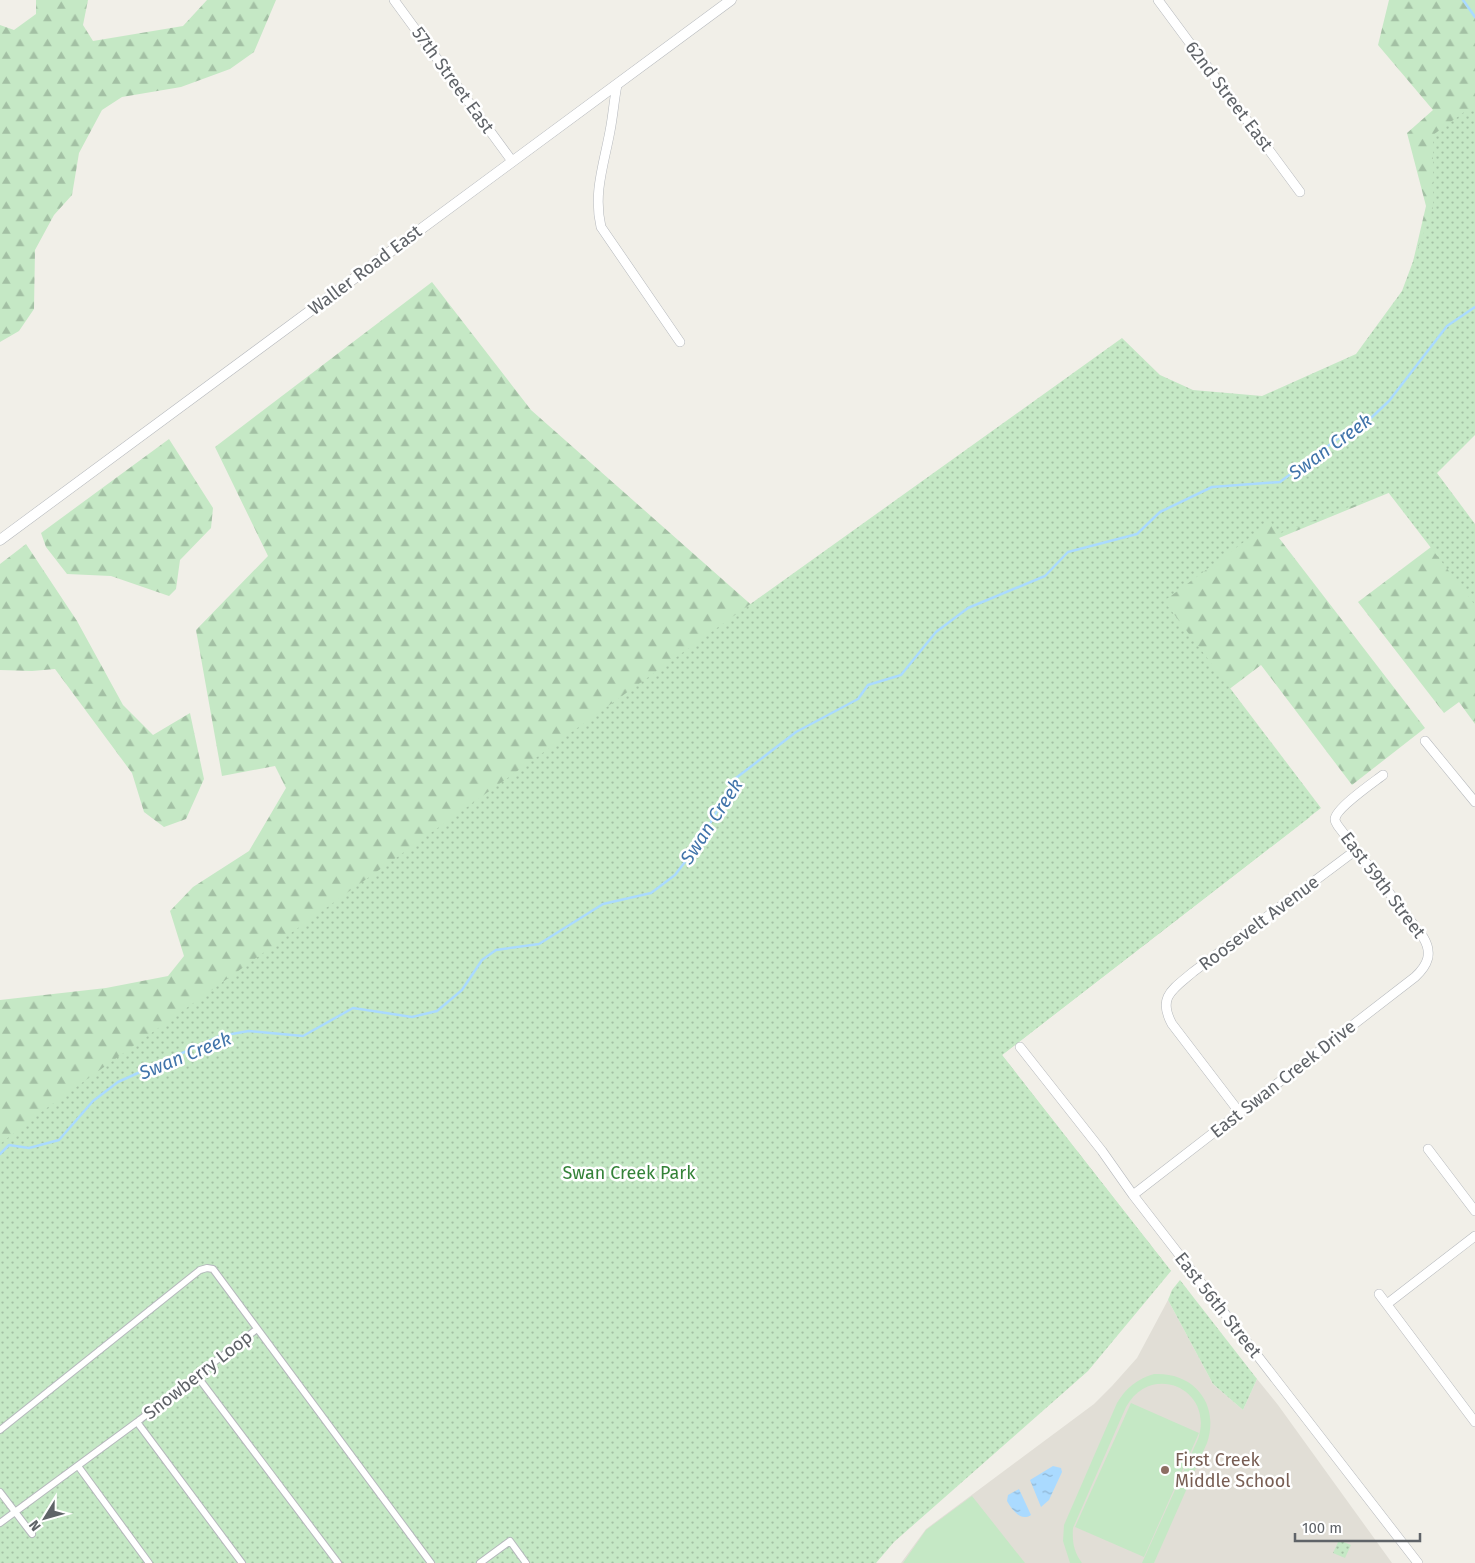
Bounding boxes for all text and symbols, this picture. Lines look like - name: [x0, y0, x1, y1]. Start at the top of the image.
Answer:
- street label: 57th Street East: [407, 23, 499, 138]
- street label: 62nd Street East: [1181, 37, 1278, 156]
- street label: Waller Road East: [304, 220, 426, 320]
- water label: Swan Creek: [1283, 408, 1376, 485]
- water label: Swan Creek: [675, 774, 748, 869]
- street label: East 59th Street: [1336, 827, 1430, 943]
- street label: Roosevelt Avenue: [1195, 871, 1323, 975]
- street label: East Swan Creek Drive: [1206, 1015, 1360, 1143]
- water label: Swan Creek: [135, 1027, 235, 1085]
- park label: Swan Creek Park: [563, 1162, 696, 1184]
- street label: East 56th Street: [1170, 1248, 1266, 1363]
- street label: Snowberry Loop: [139, 1326, 257, 1424]
- place label: First Creek Middle School: [1175, 1449, 1291, 1492]
- marker: First Creek Middle School: [1159, 1464, 1171, 1476]
- north arrow: [20, 1493, 70, 1543]
- scale bar: [1295, 1510, 1420, 1542]
- text: N: [25, 1517, 45, 1534]
- text: 100 m: [1302, 1519, 1342, 1537]

